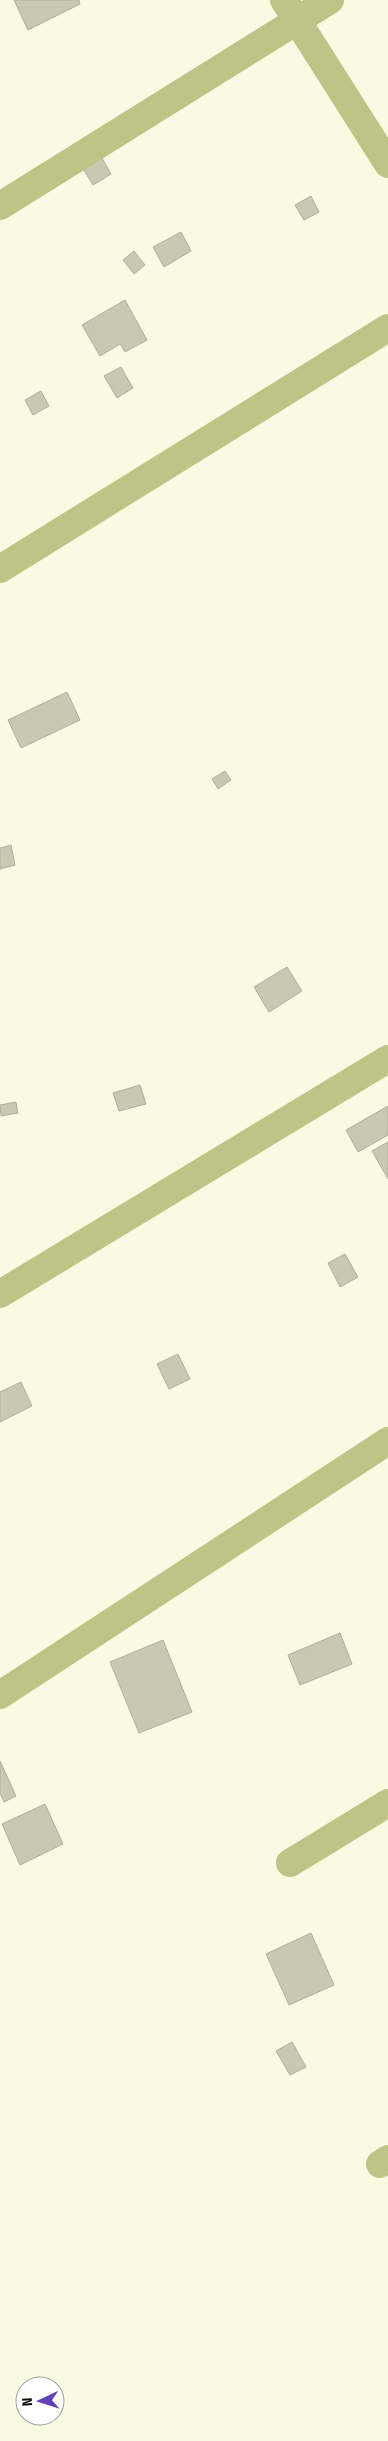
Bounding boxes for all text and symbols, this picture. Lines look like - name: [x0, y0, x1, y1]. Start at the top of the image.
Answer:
- north arrow: [15, 2376, 65, 2426]
- text: N: [19, 2397, 36, 2407]

